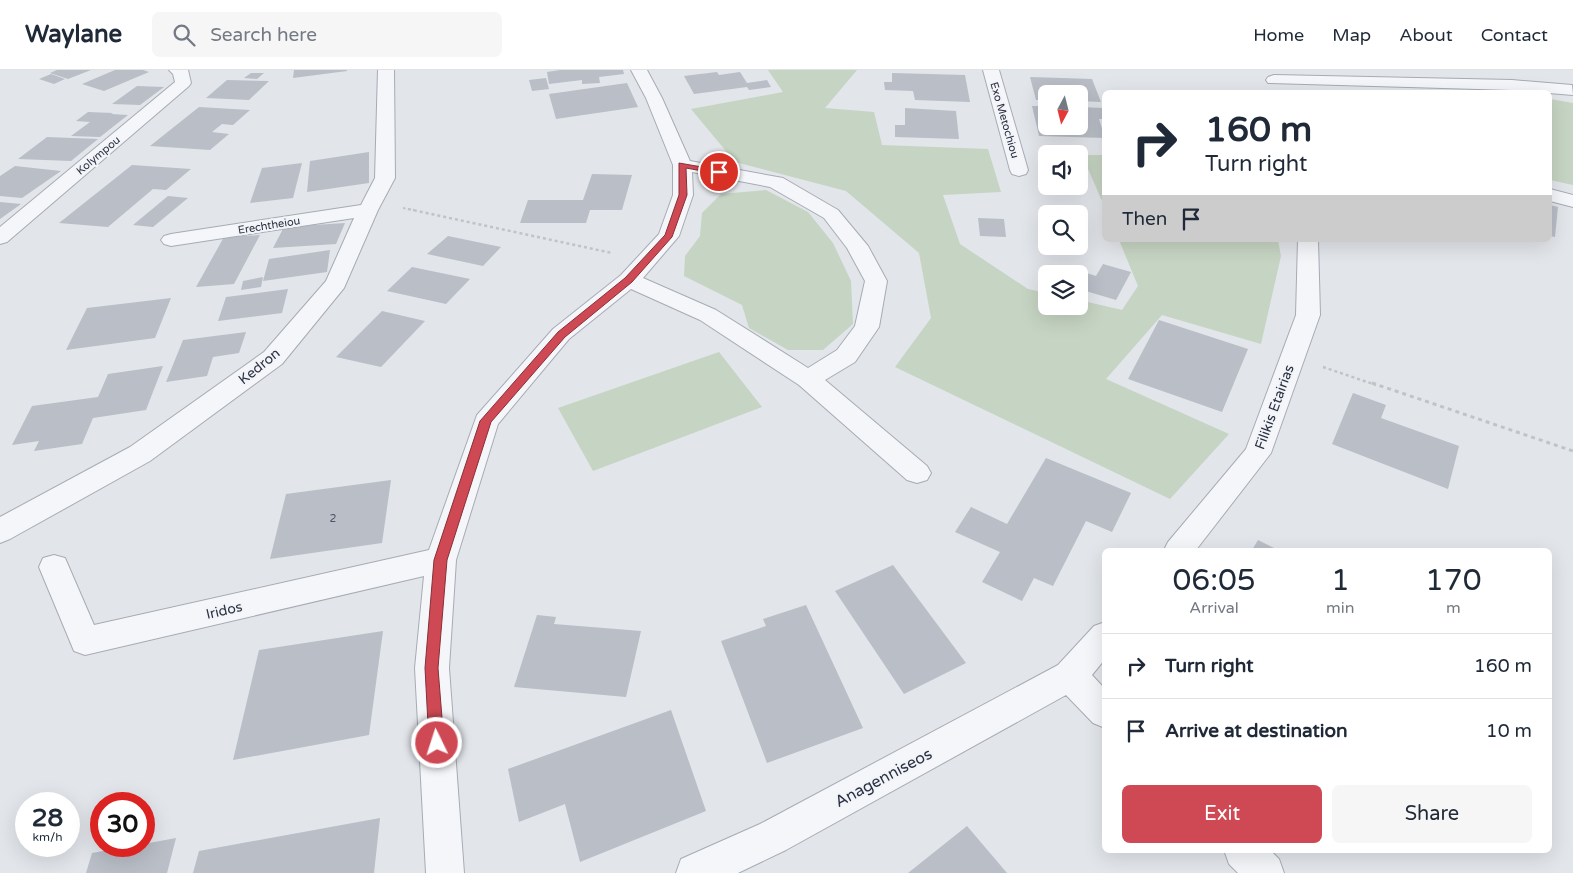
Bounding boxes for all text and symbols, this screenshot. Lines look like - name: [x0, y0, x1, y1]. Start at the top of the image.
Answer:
- search box: [152, 12, 502, 57]
- text: Waylane: [25, 20, 122, 49]
- icon: search: [170, 21, 198, 49]
- text: Search here: [210, 24, 317, 46]
- text: Home: [1253, 24, 1304, 46]
- text: Map: [1332, 24, 1371, 46]
- text: About: [1399, 24, 1453, 46]
- text: Contact: [1481, 24, 1548, 46]
- street label: Exo Metochiou: [987, 81, 1022, 160]
- north arrow: [1038, 85, 1088, 135]
- map controls: [1038, 85, 1088, 315]
- text: 160 m: [1205, 109, 1312, 151]
- icon: right: [1122, 110, 1187, 175]
- street label: Kolympou: [74, 133, 123, 177]
- button: sound: [1038, 145, 1088, 195]
- pin: [698, 151, 740, 193]
- text: Turn right: [1205, 151, 1307, 177]
- icon: arrive: [705, 158, 733, 186]
- button: search: [1038, 205, 1088, 255]
- icon: arrive: [1177, 205, 1205, 233]
- text: Then: [1122, 208, 1167, 230]
- street label: Erechtheiou: [237, 214, 301, 237]
- button: layers: [1038, 265, 1088, 315]
- street label: Kedron: [235, 345, 283, 388]
- street label: Filikis Etairias: [1251, 362, 1298, 452]
- house number: 2: [330, 512, 337, 525]
- text: 06:05: [1172, 562, 1256, 599]
- text: 1: [1331, 562, 1350, 599]
- text: 170: [1425, 562, 1482, 599]
- street label: Iridos: [204, 598, 244, 623]
- text: Arrival: [1189, 598, 1239, 618]
- text: min: [1326, 598, 1355, 618]
- text: m: [1446, 598, 1461, 618]
- icon: right: [1122, 652, 1150, 680]
- text: Turn right: [1165, 655, 1253, 677]
- text: 160 m: [1474, 655, 1532, 677]
- position arrow: [410, 716, 462, 768]
- icon: arrive: [1122, 717, 1150, 745]
- text: Arrive at destination: [1165, 720, 1348, 742]
- text: 10 m: [1486, 720, 1532, 742]
- street label: Anagenniseos: [831, 744, 936, 812]
- button: Exit: [1122, 785, 1322, 843]
- button: Share: [1332, 785, 1532, 843]
- speed limit sign: 30: [90, 792, 155, 857]
- text: 28: [32, 803, 63, 833]
- text: km/h: [32, 830, 63, 844]

